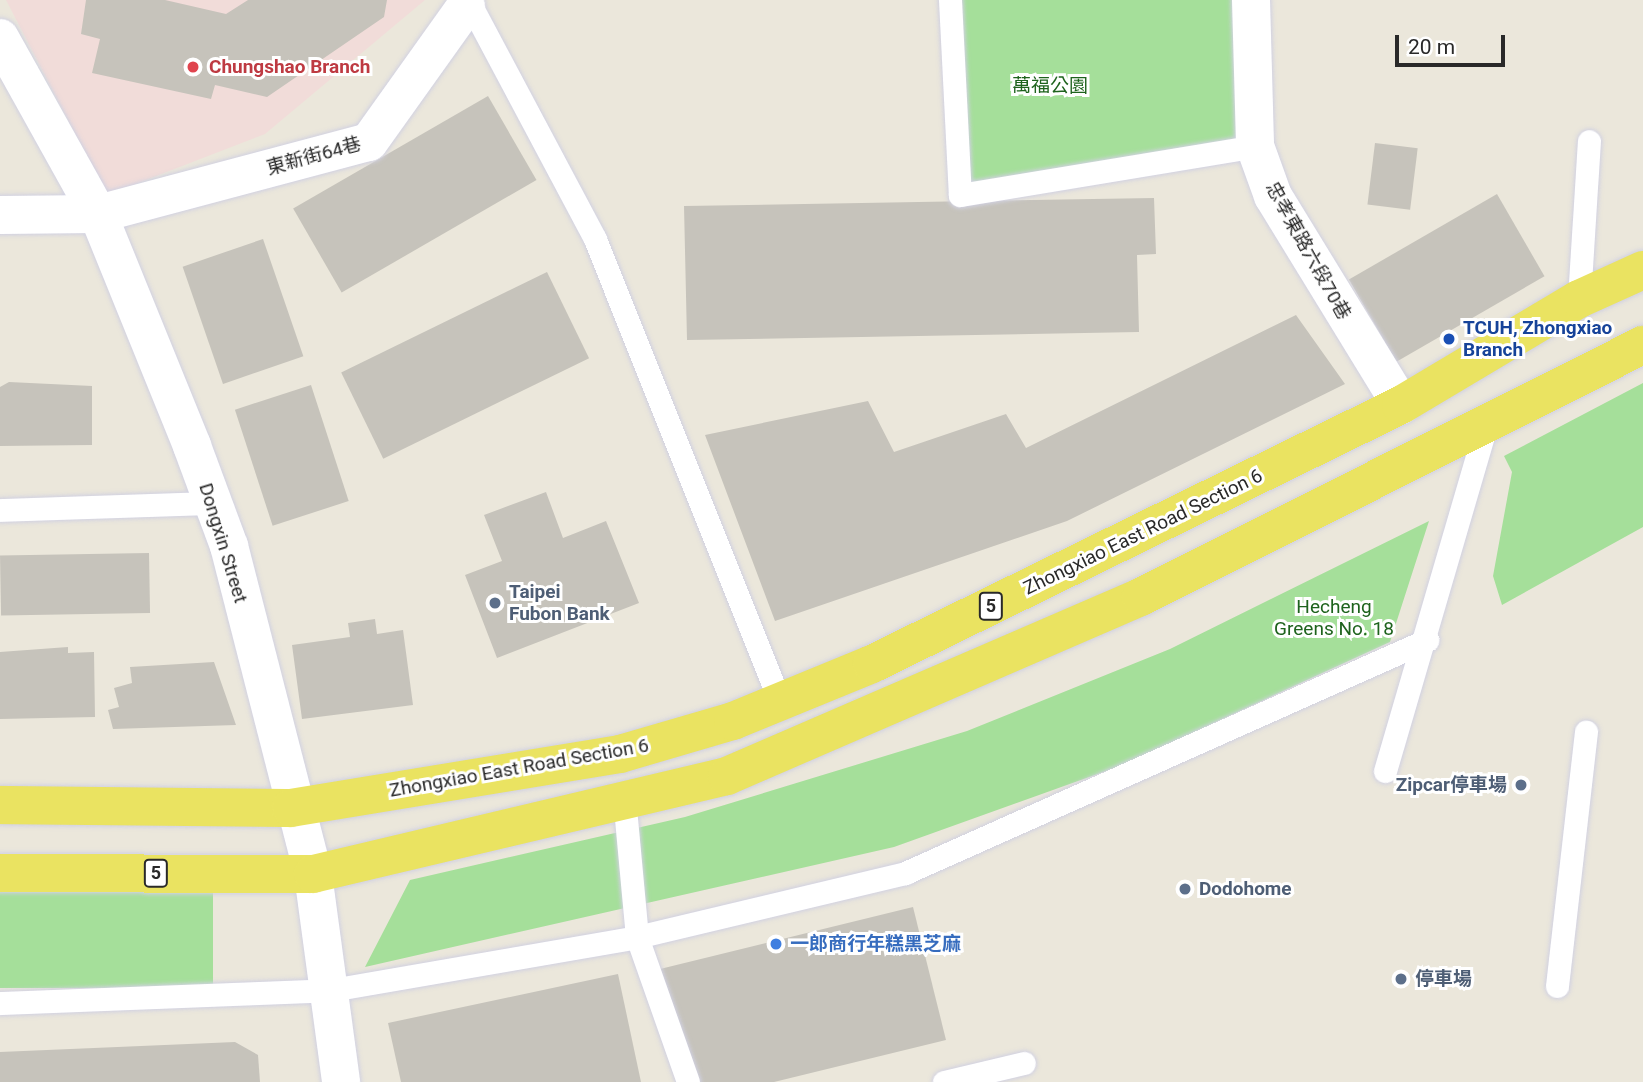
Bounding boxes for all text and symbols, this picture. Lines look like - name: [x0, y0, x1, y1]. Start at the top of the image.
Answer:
- scale bar: [1398, 21, 1508, 65]
- text: 20 m: [1408, 35, 1455, 59]
- place label: Chungshao Branch: [209, 56, 370, 78]
- marker: Chungshao Branch: [183, 57, 203, 77]
- park label: 萬福公園: [1012, 75, 1088, 97]
- street label: 東新街64巷: [264, 132, 364, 180]
- street label: 忠孝東路六段70巷: [1261, 178, 1355, 324]
- place label: TCUH, Zhongxiao Branch: [1463, 317, 1612, 361]
- marker: TCUH, Zhongxiao Branch: [1441, 331, 1457, 347]
- street label: Zhongxiao East Road Section 6: [1020, 464, 1266, 600]
- street label: Dongxin Street: [194, 480, 252, 606]
- place label: Taipei Fubon Bank: [509, 581, 610, 625]
- road number: 5: [979, 592, 1003, 620]
- marker: Taipei Fubon Bank: [487, 595, 503, 611]
- park label: Hecheng Greens No. 18: [1274, 596, 1394, 640]
- street label: Zhongxiao East Road Section 6: [388, 734, 650, 802]
- place label: Zipcar停車場: [1396, 774, 1507, 796]
- marker: Zipcar停車場: [1513, 777, 1529, 793]
- road number: 5: [144, 858, 168, 888]
- place label: Dodohome: [1199, 878, 1292, 900]
- marker: Dodohome: [1177, 881, 1193, 897]
- place label: 一郎商行年糕黑芝麻: [790, 933, 961, 955]
- marker: 一郎商行年糕黑芝麻: [768, 936, 784, 952]
- place label: 停車場: [1415, 968, 1472, 990]
- marker: 停車場: [1393, 971, 1409, 987]

